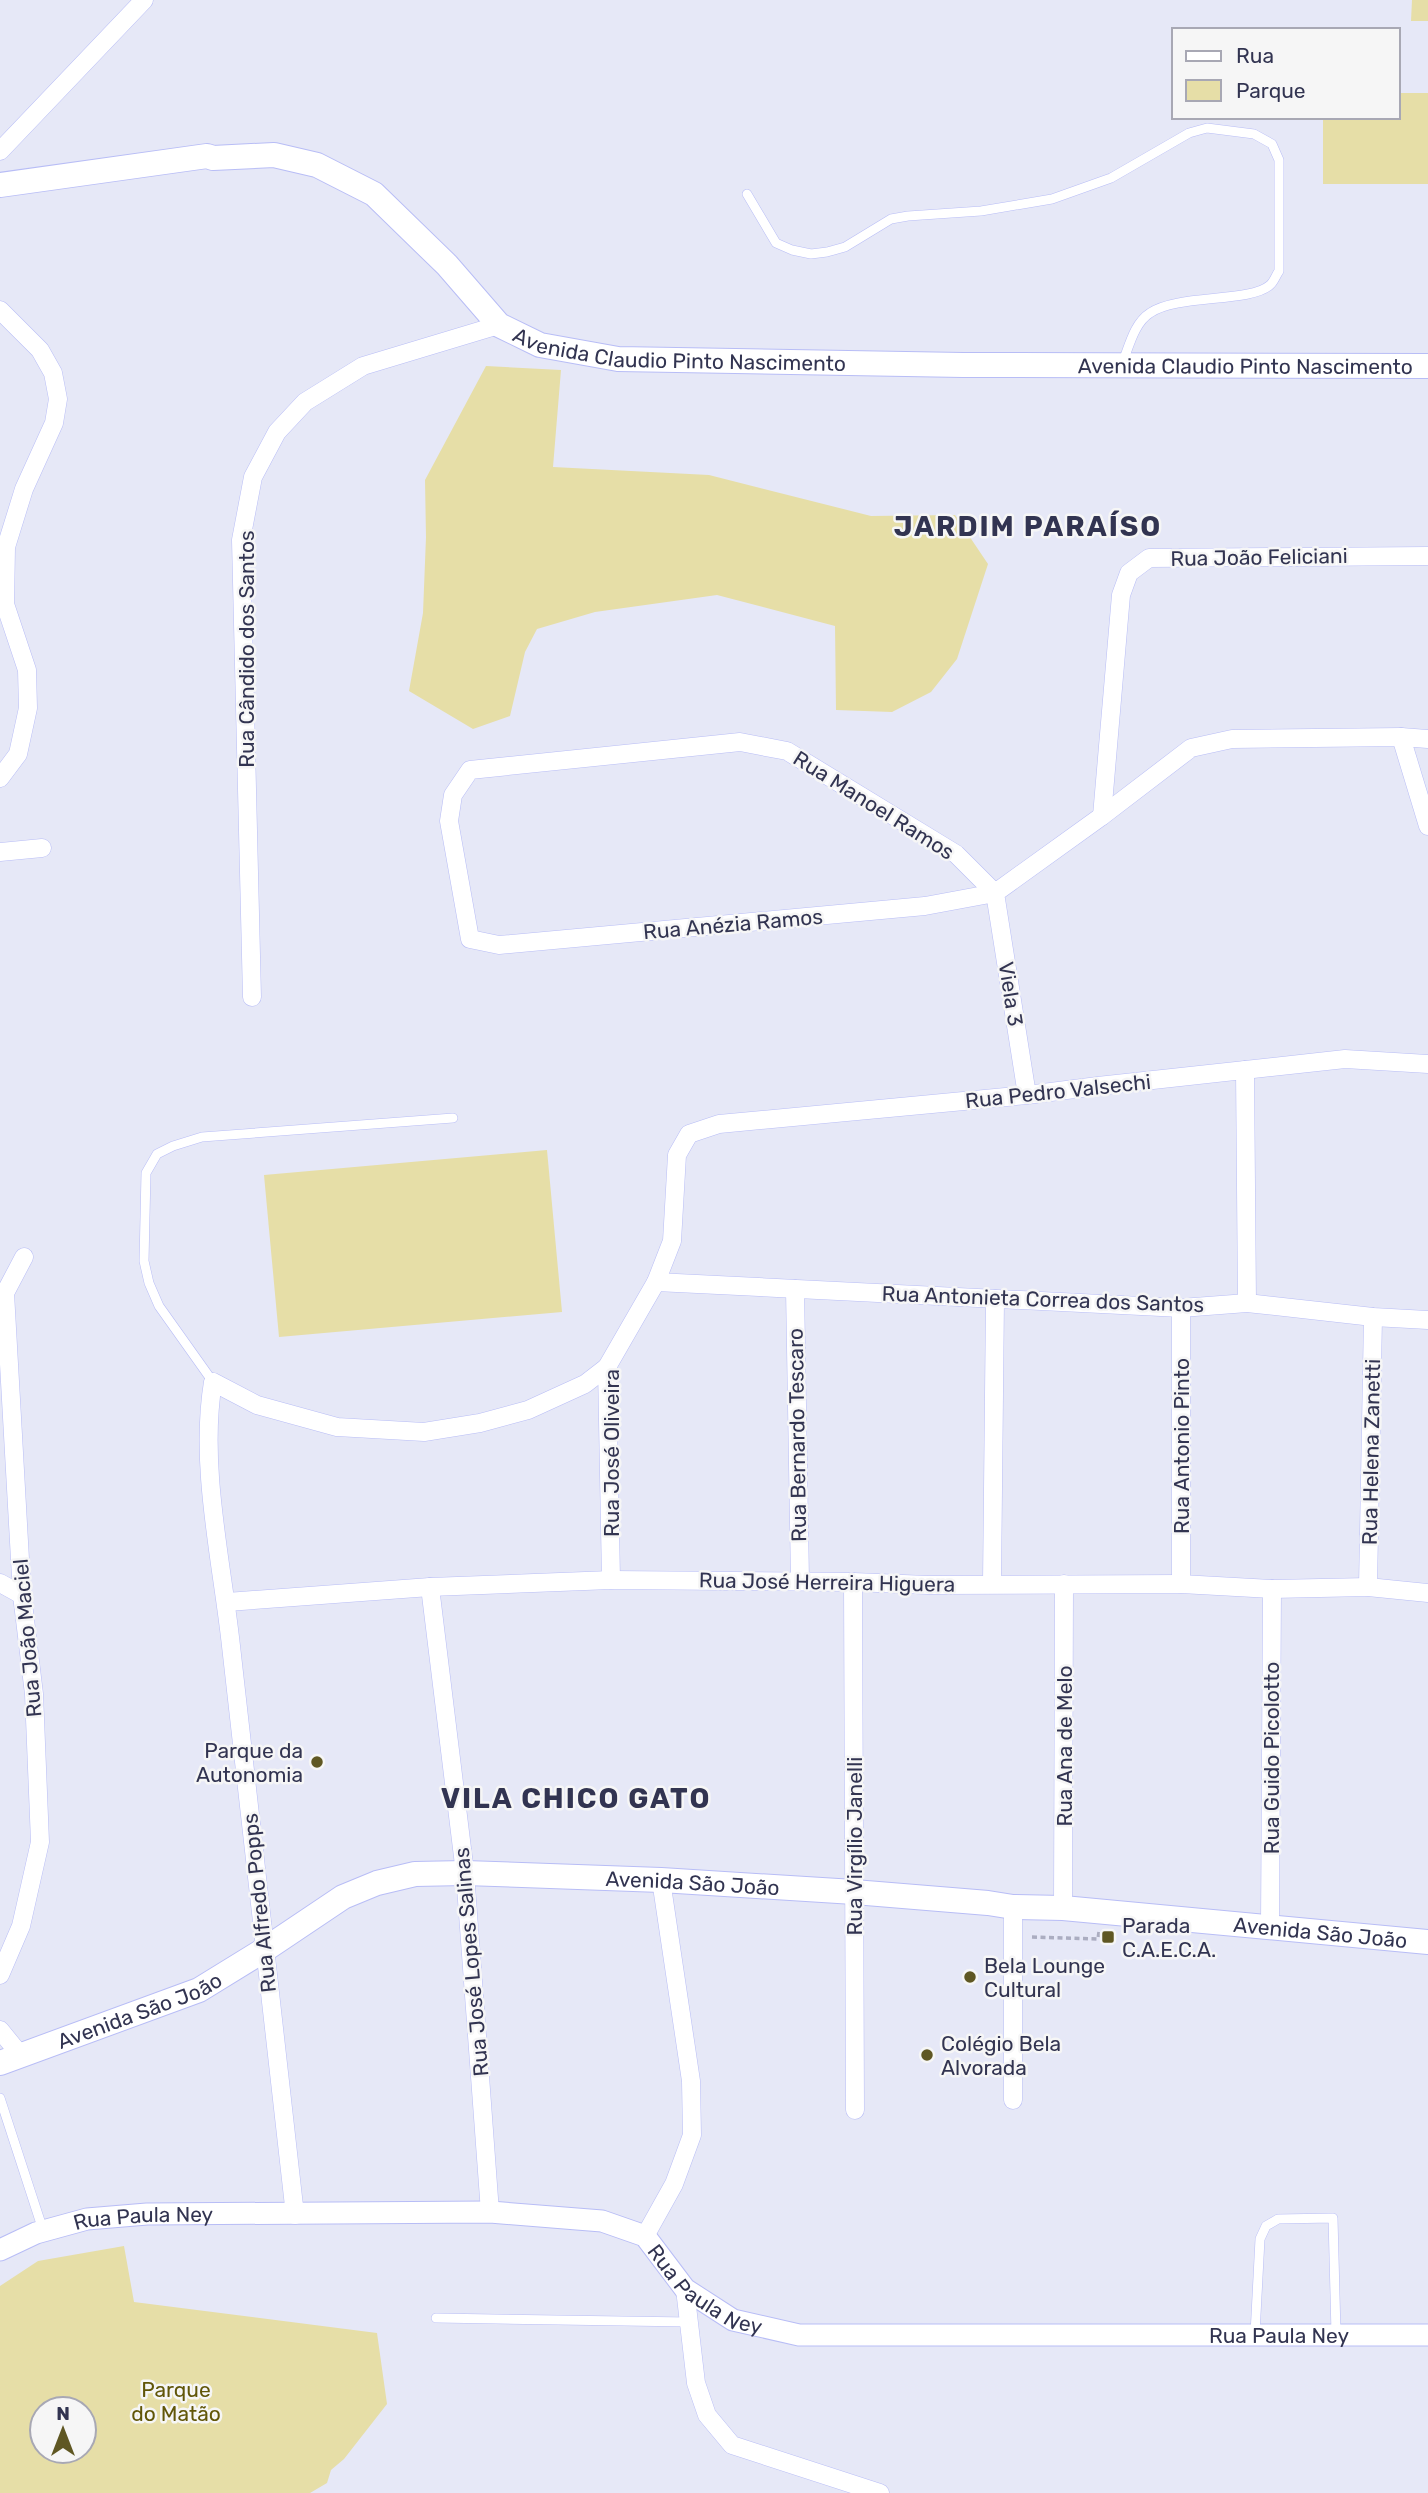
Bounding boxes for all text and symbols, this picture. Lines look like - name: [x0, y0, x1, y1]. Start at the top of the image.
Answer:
- legend: [1172, 28, 1400, 119]
- text: Rua: [1236, 43, 1274, 68]
- text: Parque: [1236, 78, 1306, 103]
- street label: Avenida Claudio Pinto Nascimento: [509, 322, 846, 375]
- street label: Avenida Claudio Pinto Nascimento: [1078, 353, 1413, 378]
- district label: JARDIM PARAÍSO: [894, 510, 1162, 543]
- street label: Rua Cândido dos Santos: [234, 530, 259, 768]
- street label: Rua João Feliciani: [1170, 543, 1348, 571]
- street label: Rua Manoel Ramos: [789, 745, 959, 865]
- street label: Rua Anézia Ramos: [642, 904, 824, 944]
- street label: Viela 3: [994, 960, 1028, 1028]
- street label: Rua Pedro Valsechi: [964, 1069, 1152, 1113]
- street label: Rua Antonieta Correa dos Santos: [881, 1281, 1205, 1317]
- street label: Rua Bernardo Tescaro: [783, 1328, 811, 1542]
- street label: Rua Antonio Pinto: [1169, 1358, 1194, 1534]
- street label: Rua Helena Zanetti: [1357, 1359, 1385, 1545]
- street label: Rua José Oliveira: [599, 1369, 624, 1537]
- street label: Rua João Maciel: [8, 1558, 46, 1718]
- street label: Rua José Herreira Higuera: [699, 1567, 955, 1597]
- street label: Rua Guido Picolotto: [1259, 1662, 1284, 1854]
- street label: Rua Ana de Melo: [1052, 1665, 1077, 1827]
- place label: Parque da Autonomia: [196, 1738, 303, 1787]
- marker: Parque da Autonomia: [309, 1754, 325, 1770]
- street label: Rua Virgílio Janelli: [842, 1757, 867, 1935]
- district label: VILA CHICO GATO: [441, 1782, 711, 1815]
- street label: Rua Alfredo Popps: [237, 1812, 281, 1994]
- street label: Rua José Lopes Salinas: [449, 1846, 493, 2078]
- street label: Avenida São João: [605, 1866, 780, 1900]
- street label: Avenida São João: [1232, 1911, 1408, 1953]
- place label: Parada C.A.E.C.A.: [1122, 1913, 1216, 1962]
- marker: Parada C.A.E.C.A.: [1100, 1929, 1116, 1945]
- place label: Bela Lounge Cultural: [984, 1953, 1105, 2002]
- street label: Avenida São João: [54, 1967, 226, 2053]
- marker: Bela Lounge Cultural: [962, 1969, 978, 1985]
- place label: Colégio Bela Alvorada: [941, 2031, 1061, 2080]
- marker: Colégio Bela Alvorada: [919, 2047, 935, 2063]
- street label: Rua Paula Ney: [70, 2201, 214, 2235]
- street label: Rua Paula Ney: [643, 2239, 765, 2339]
- street label: Rua Paula Ney: [1209, 2323, 1349, 2348]
- park label: Parque do Matão: [131, 2377, 221, 2426]
- north arrow: [28, 2395, 98, 2465]
- text: N: [56, 2402, 70, 2425]

